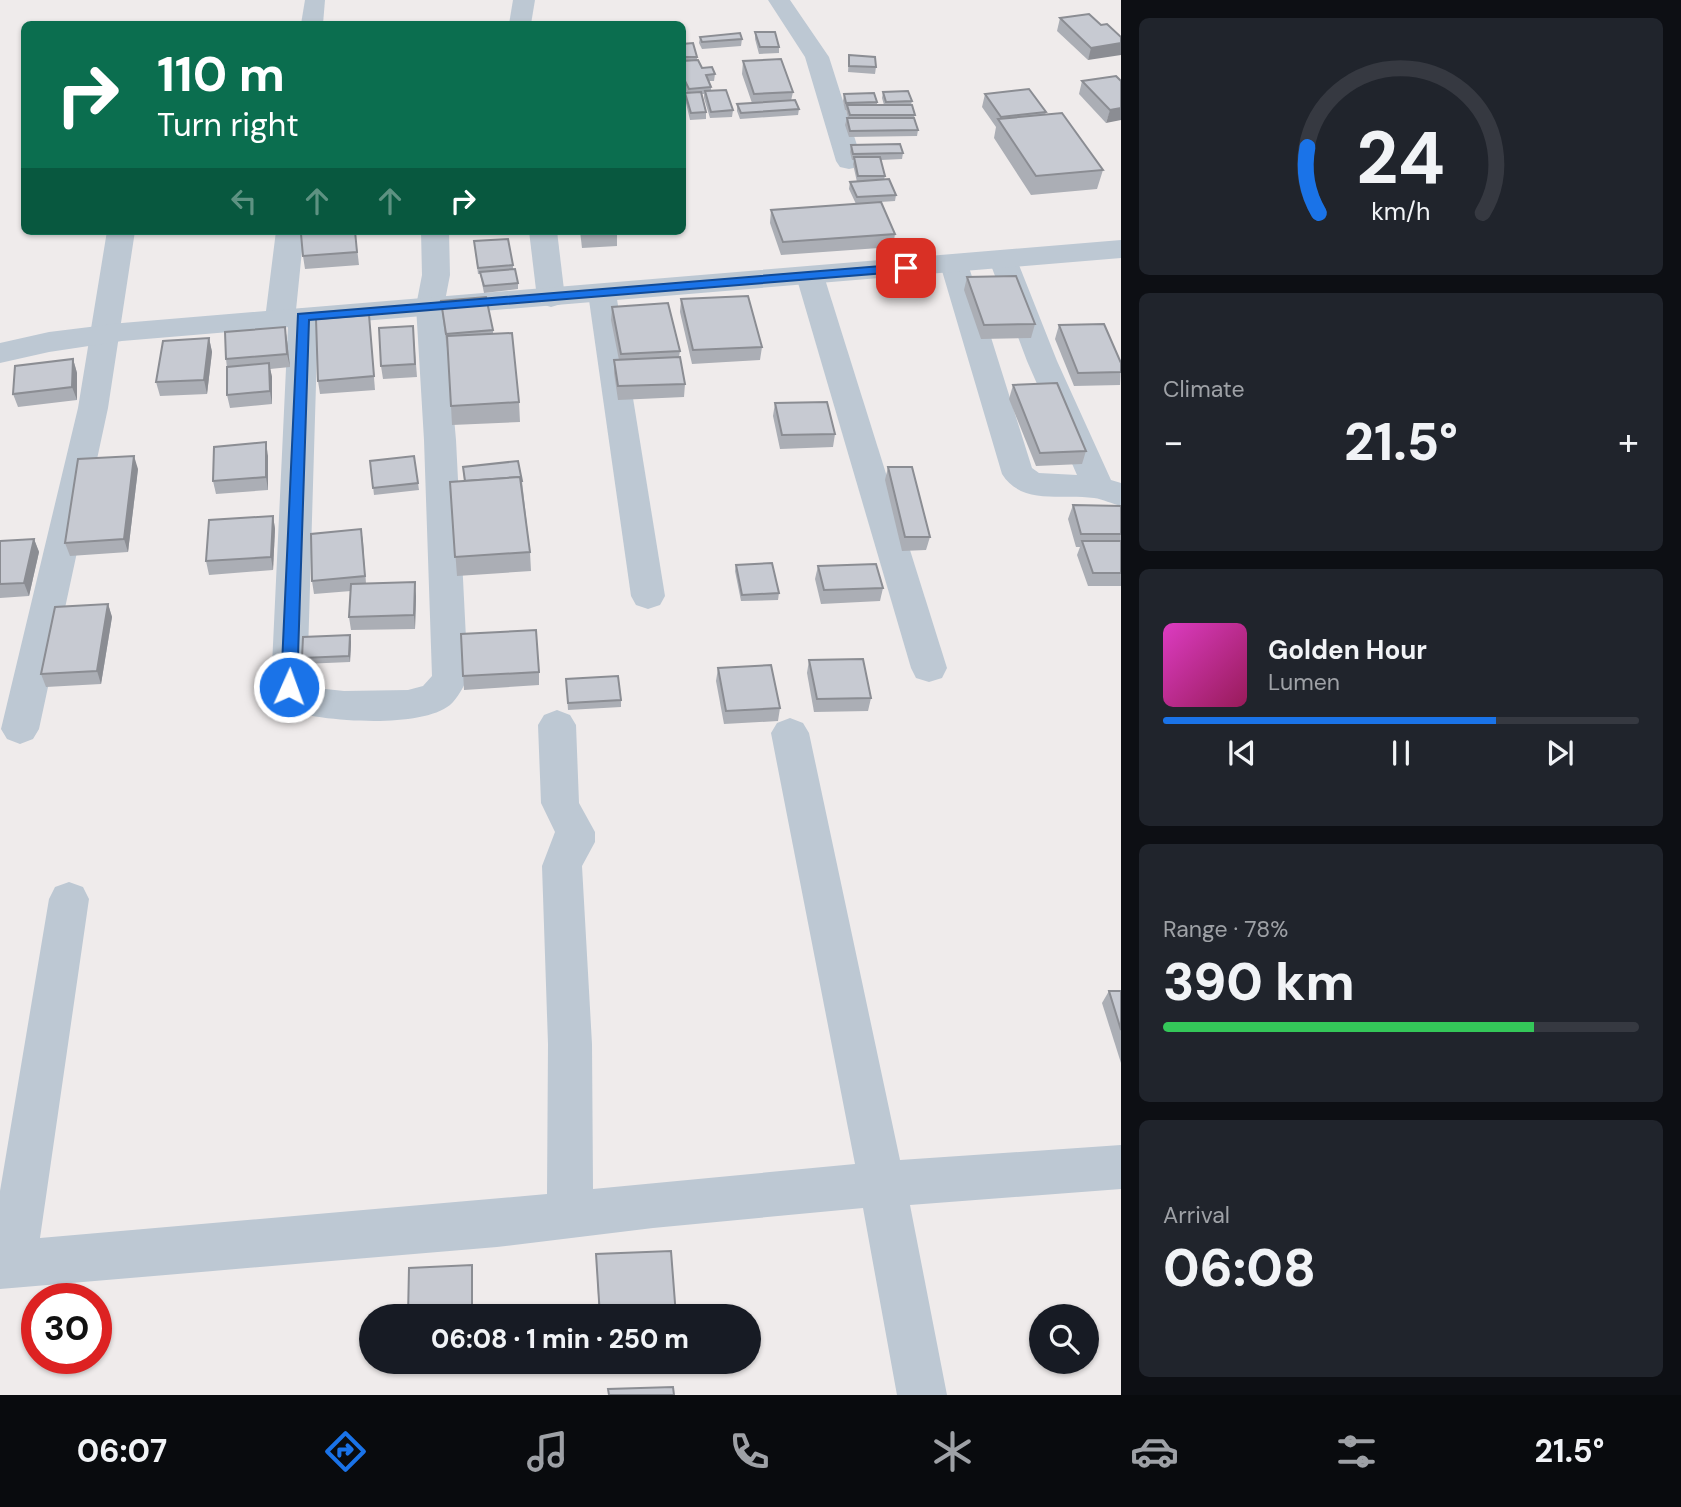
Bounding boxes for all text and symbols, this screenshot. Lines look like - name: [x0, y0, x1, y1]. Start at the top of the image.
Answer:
- text: 110 m: [157, 42, 285, 106]
- icon: right: [42, 49, 133, 140]
- text: Turn right: [157, 104, 299, 146]
- text: 24: [1357, 111, 1445, 206]
- icon: left: [225, 182, 263, 220]
- icon: ahead: [298, 182, 336, 220]
- icon: ahead: [371, 182, 409, 220]
- icon: right: [444, 182, 482, 220]
- text: km/h: [1371, 195, 1431, 228]
- pin: [876, 238, 936, 298]
- icon: arrive: [887, 249, 925, 287]
- text: Climate: [1163, 374, 1245, 404]
- text: 21.5°: [1344, 408, 1458, 476]
- text: −: [1163, 417, 1184, 467]
- text: +: [1618, 417, 1639, 467]
- text: Golden Hour: [1268, 633, 1427, 667]
- position arrow: [252, 650, 326, 724]
- text: Lumen: [1268, 667, 1340, 697]
- icon: previous: [1223, 734, 1261, 772]
- icon: pause: [1382, 734, 1420, 772]
- icon: next: [1541, 734, 1579, 772]
- text: Range · 78%: [1163, 914, 1288, 944]
- text: 390 km: [1163, 948, 1355, 1016]
- text: Arrival: [1163, 1200, 1230, 1230]
- text: 06:08: [1163, 1234, 1316, 1302]
- speed limit sign: 30: [21, 1283, 112, 1374]
- map controls: [1029, 1304, 1099, 1374]
- button: search: [1029, 1304, 1099, 1374]
- text: 06:08 · 1 min · 250 m: [431, 1322, 689, 1356]
- icon: directions: [321, 1427, 370, 1476]
- icon: music: [523, 1427, 572, 1476]
- icon: phone: [725, 1427, 774, 1476]
- icon: climate: [928, 1427, 977, 1476]
- icon: car: [1130, 1427, 1179, 1476]
- icon: filters: [1332, 1427, 1381, 1476]
- text: 06:07: [77, 1430, 167, 1472]
- text: 21.5°: [1535, 1430, 1604, 1472]

